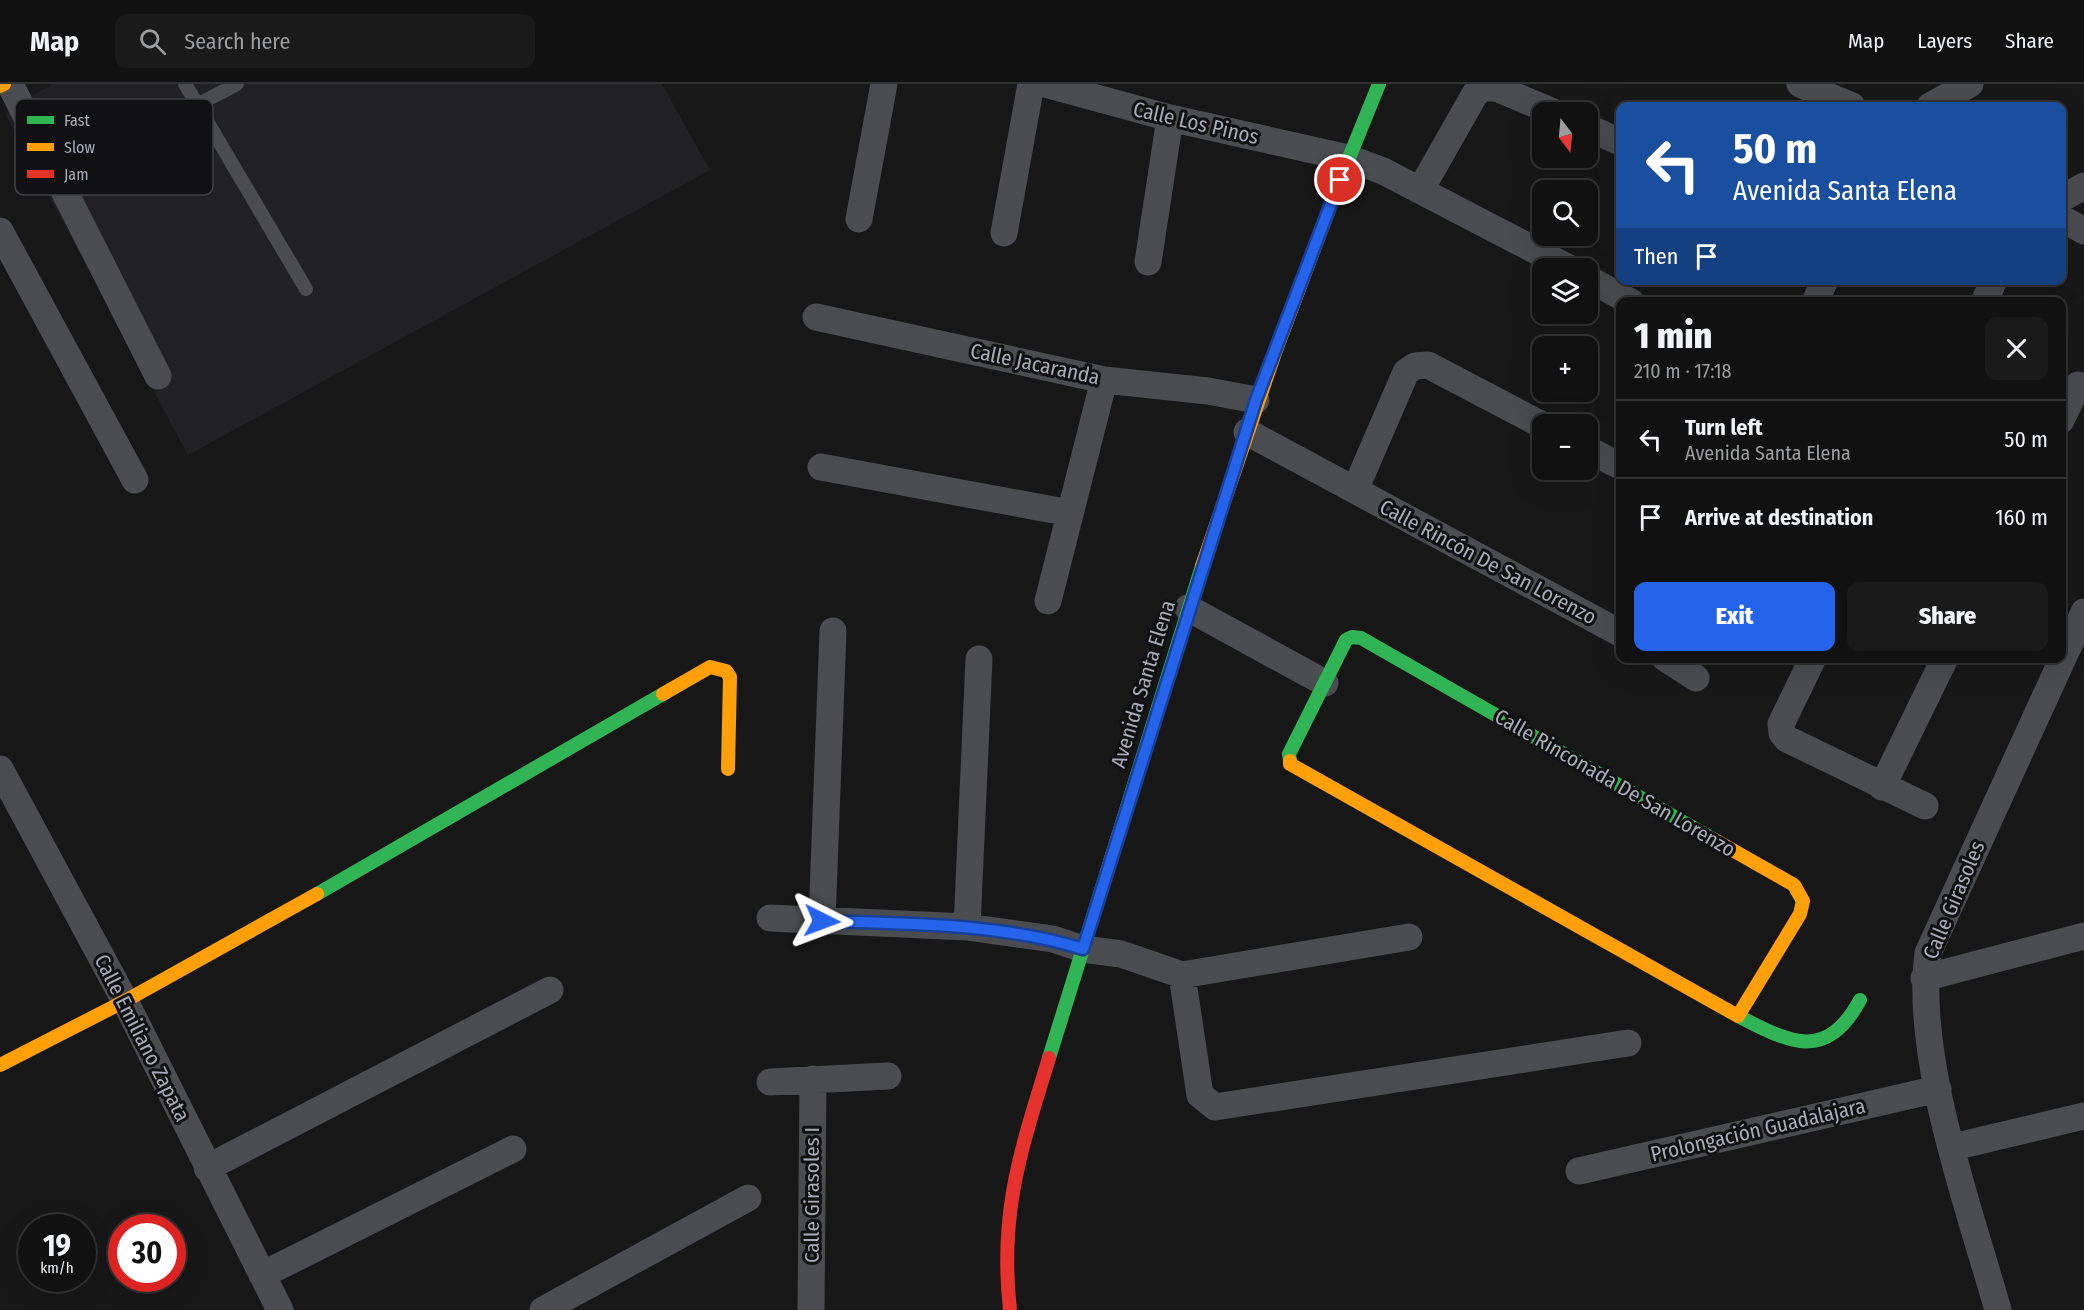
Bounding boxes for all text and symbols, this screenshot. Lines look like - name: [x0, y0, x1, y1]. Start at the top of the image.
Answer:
- search box: [115, 14, 535, 68]
- text: Map: [30, 25, 79, 58]
- icon: search: [136, 25, 169, 58]
- text: Search here: [184, 28, 290, 55]
- text: Map: [1848, 28, 1884, 54]
- text: Layers: [1917, 28, 1972, 54]
- text: Share: [2005, 28, 2054, 54]
- street label: Calle Los Pinos: [1131, 96, 1261, 150]
- legend: [15, 99, 213, 195]
- north arrow: [1532, 102, 1598, 168]
- map controls: [1532, 102, 1598, 480]
- text: Fast: [64, 111, 91, 130]
- text: 50 m: [1733, 124, 1817, 174]
- icon: left: [1634, 126, 1712, 204]
- text: Slow: [64, 138, 95, 157]
- pin: [1314, 154, 1365, 205]
- icon: arrive: [1323, 163, 1356, 196]
- text: Jam: [64, 165, 89, 184]
- text: Avenida Santa Elena: [1733, 175, 1957, 207]
- button: search: [1532, 180, 1598, 246]
- icon: arrive: [1690, 240, 1723, 273]
- text: Then: [1634, 243, 1678, 270]
- button: layers: [1532, 258, 1598, 324]
- text: 1 min: [1634, 314, 1712, 358]
- button: close: [1985, 317, 2048, 380]
- button: +: [1532, 336, 1598, 402]
- street label: Calle Jacaranda: [968, 338, 1102, 390]
- text: 210 m · 17:18: [1634, 359, 1731, 383]
- button: −: [1532, 414, 1598, 480]
- text: Turn left: [1685, 414, 1763, 441]
- icon: left: [1634, 423, 1667, 456]
- text: 50 m: [2004, 426, 2048, 453]
- text: Avenida Santa Elena: [1685, 441, 1851, 465]
- street label: Calle Rincón De San Lorenzo: [1375, 494, 1601, 630]
- icon: arrive: [1634, 501, 1667, 534]
- text: Arrive at destination: [1685, 504, 1873, 531]
- text: 160 m: [1995, 504, 2048, 531]
- button: Exit: [1634, 582, 1835, 651]
- button: Share: [1847, 582, 2048, 651]
- street label: Avenida Santa Elena: [1105, 597, 1181, 771]
- street label: Calle Rinconada De San Lorenzo: [1490, 703, 1740, 863]
- street label: Calle Girasoles: [1917, 837, 1991, 963]
- position arrow: [790, 889, 854, 953]
- street label: Calle Emiliano Zapata: [89, 950, 195, 1126]
- street label: Prolongación Guadalajara: [1648, 1093, 1868, 1167]
- street label: Calle Girasoles I: [799, 1127, 825, 1263]
- speed limit sign: 30: [108, 1214, 186, 1292]
- text: 19: [43, 1228, 71, 1264]
- text: km/h: [40, 1259, 74, 1277]

